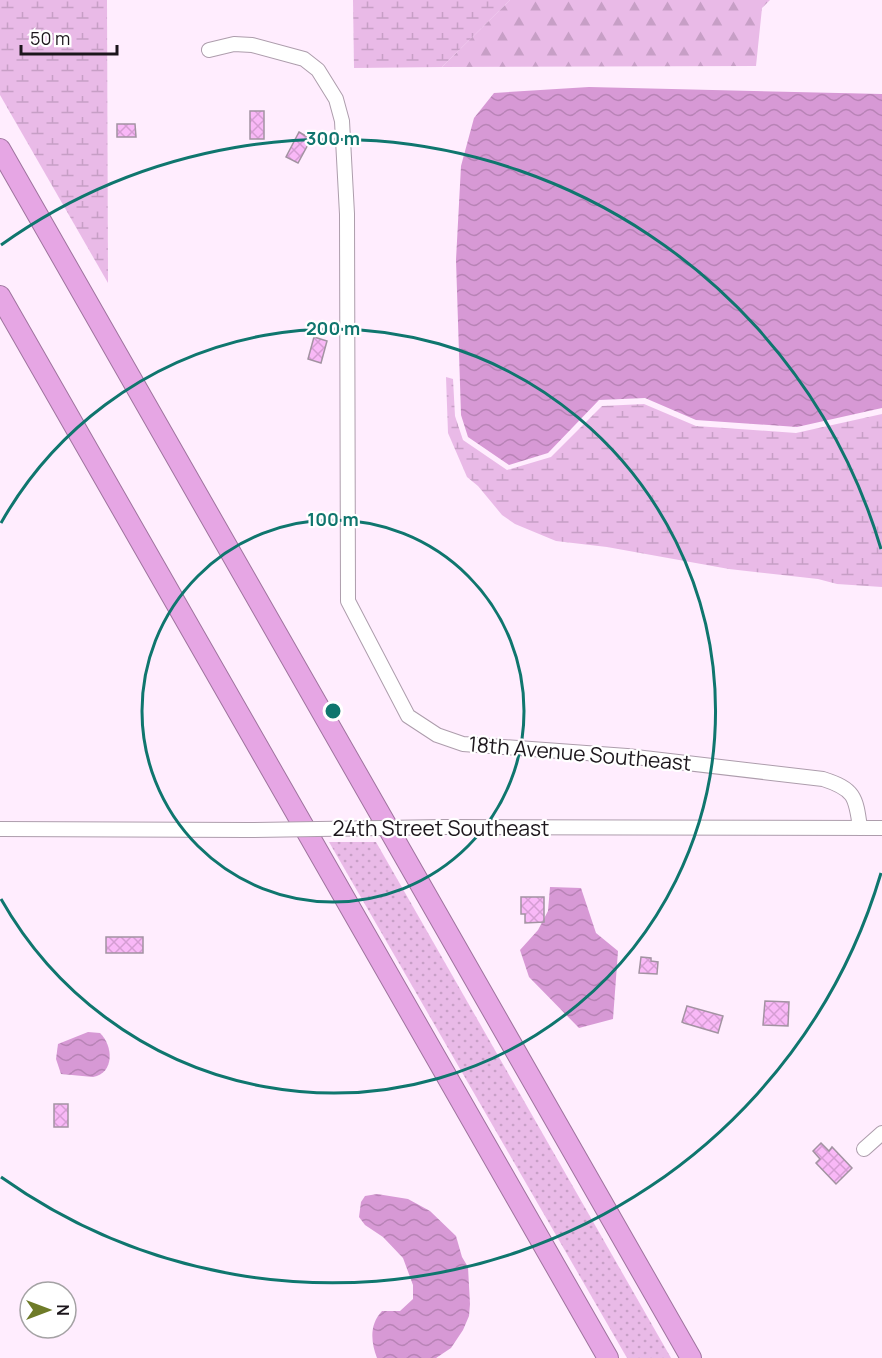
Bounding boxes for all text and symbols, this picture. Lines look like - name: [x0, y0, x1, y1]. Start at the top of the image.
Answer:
- scale bar: [21, 18, 117, 56]
- text: 50 m: [30, 26, 70, 50]
- text: 300 m: [306, 126, 360, 150]
- text: 200 m: [306, 316, 360, 340]
- text: 100 m: [307, 507, 359, 531]
- centre of rings: [323, 701, 343, 721]
- street label: 18th Avenue Southeast: [467, 729, 693, 777]
- street label: 24th Street Southeast: [333, 814, 549, 842]
- north arrow: [18, 1280, 78, 1340]
- text: N: [52, 1304, 74, 1316]

